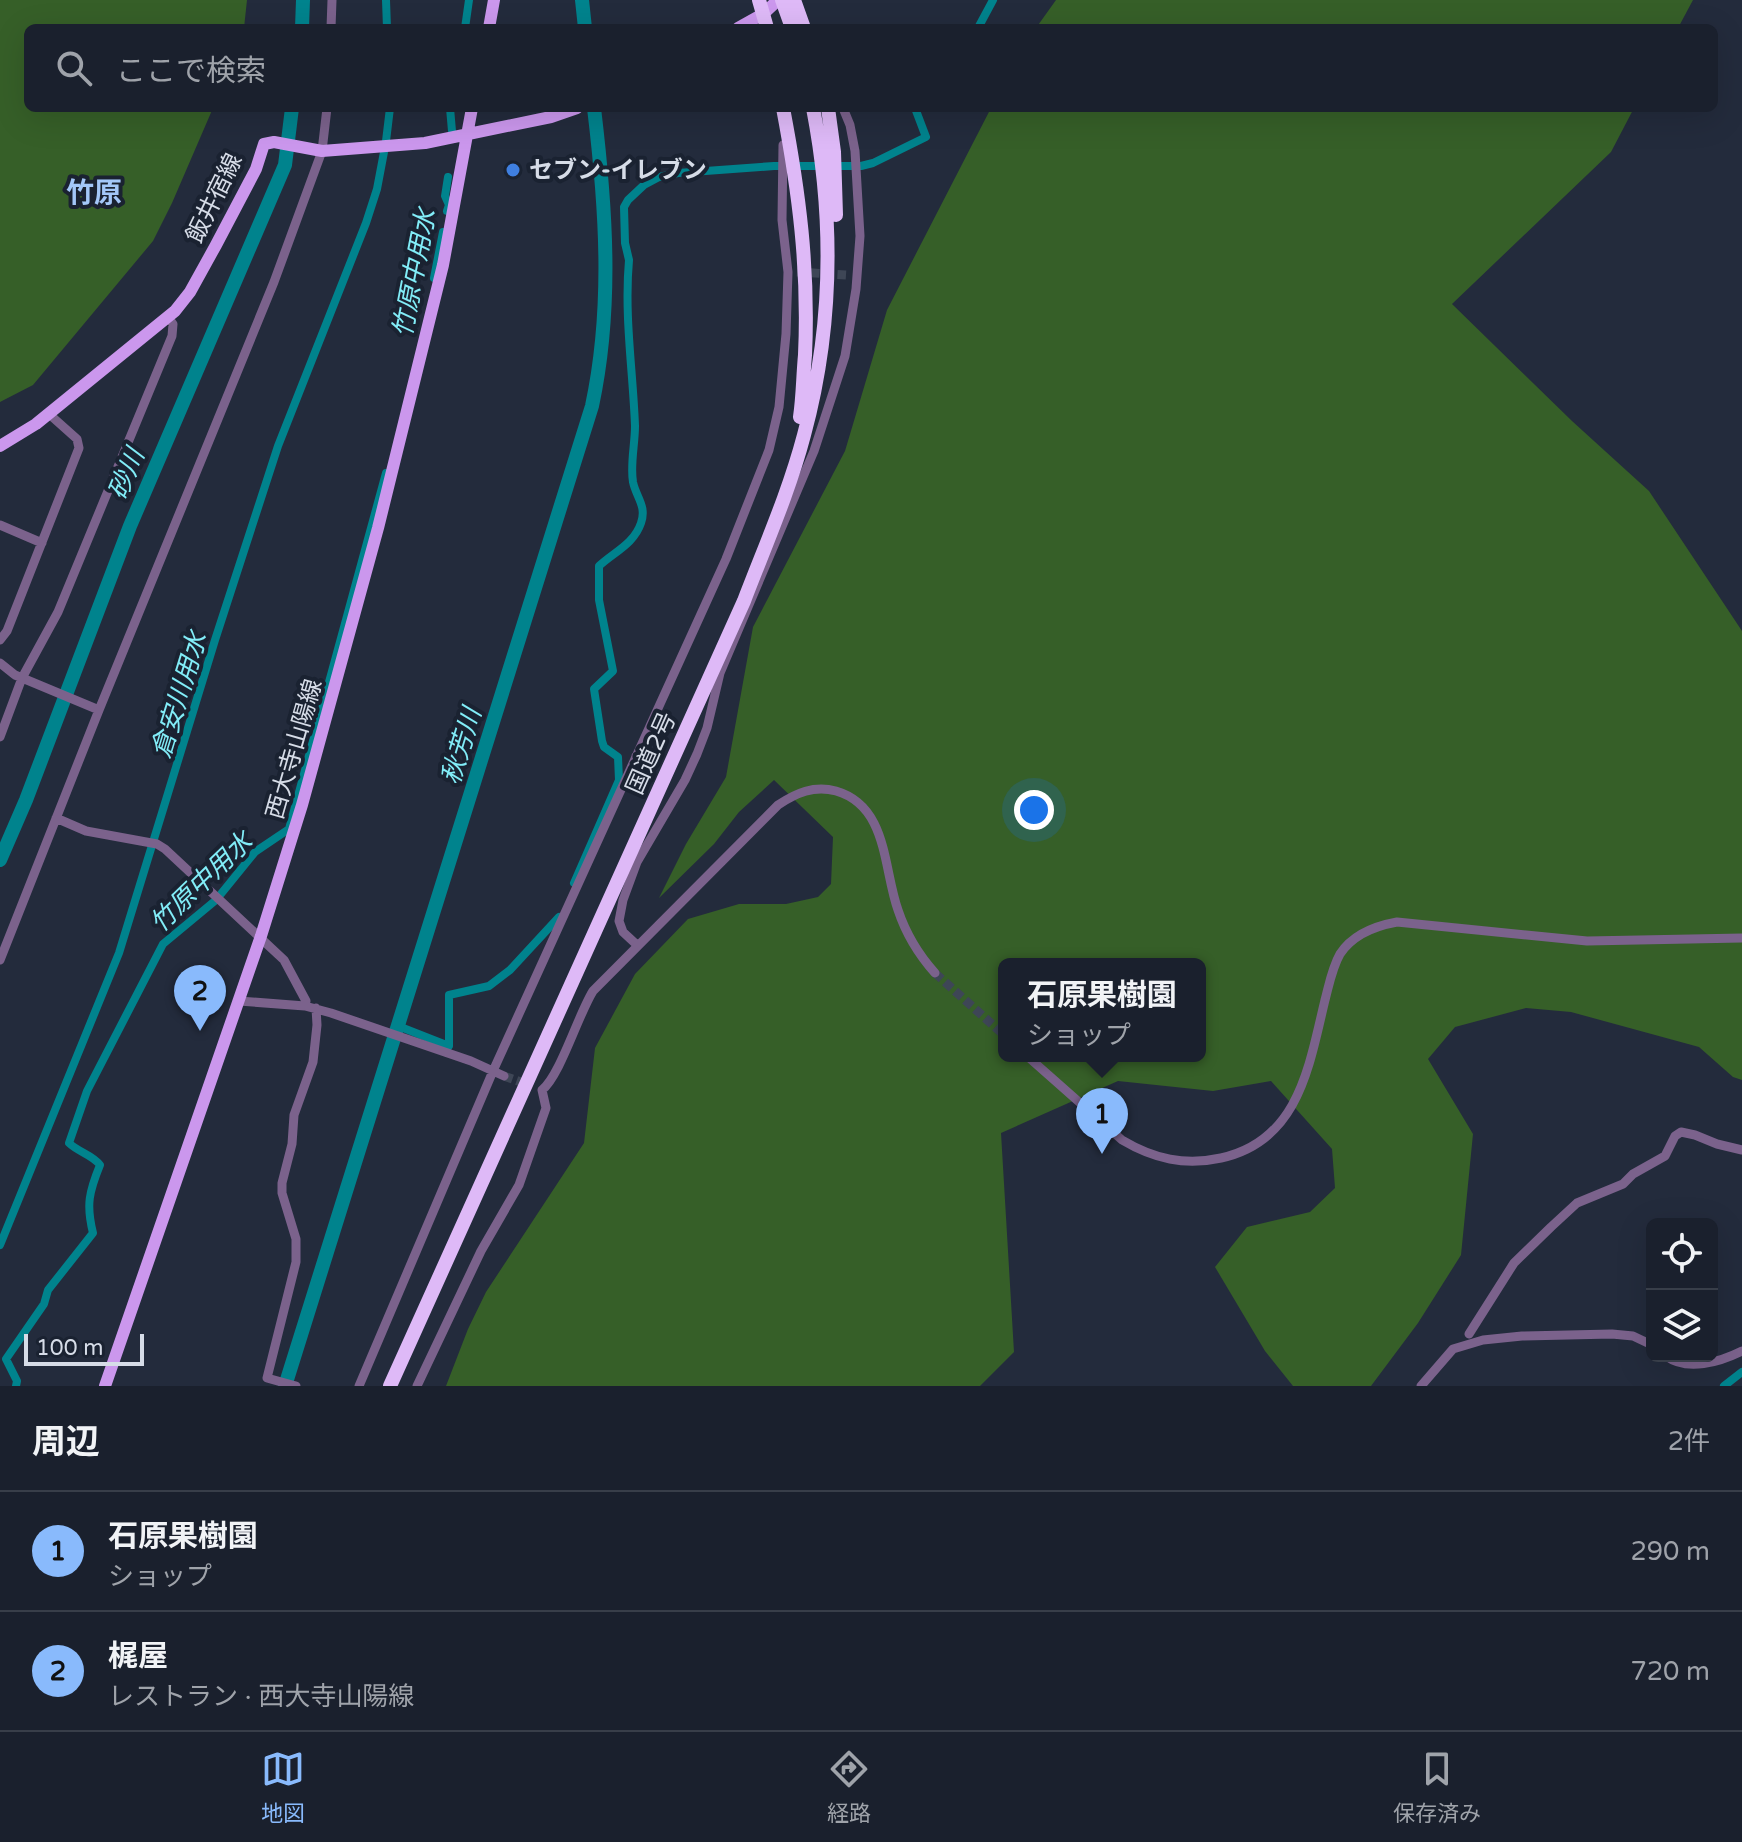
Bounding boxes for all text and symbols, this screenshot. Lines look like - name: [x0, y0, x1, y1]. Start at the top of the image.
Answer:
- search box: [24, 24, 1718, 112]
- icon: search: [52, 46, 96, 90]
- text: ここで検索: [116, 53, 266, 90]
- street label: 飯井宿線: [180, 149, 249, 248]
- place label: セブン-イレブン: [529, 156, 707, 185]
- marker: セブン-イレブン: [504, 161, 522, 179]
- district label: 竹原: [66, 176, 122, 210]
- water label: 竹原中用水: [387, 203, 443, 340]
- water label: 砂川: [102, 441, 152, 504]
- water label: 倉安川用水: [146, 626, 214, 762]
- street label: 西大寺山陽線: [261, 676, 328, 822]
- water label: 秋芳川: [435, 701, 489, 788]
- street label: 国道2号: [621, 708, 682, 799]
- your location: [1014, 790, 1054, 830]
- water label: 竹原中用水: [144, 824, 261, 939]
- popup: [998, 958, 1206, 1062]
- pin: 2: [174, 965, 226, 1031]
- text: 石原果樹園: [1027, 977, 1177, 1014]
- text: ショップ: [1027, 1020, 1131, 1051]
- pin: 1: [1076, 1088, 1128, 1154]
- map controls: [1646, 1218, 1718, 1362]
- button: locate: [1646, 1218, 1718, 1290]
- button: layers: [1646, 1290, 1718, 1362]
- scale bar: [24, 1330, 144, 1366]
- text: 100 m: [36, 1335, 103, 1361]
- text: 周辺: [32, 1422, 100, 1463]
- text: 2件: [1668, 1426, 1710, 1457]
- text: 石原果樹園: [108, 1518, 258, 1555]
- text: 1: [50, 1536, 66, 1567]
- text: 290 m: [1630, 1536, 1710, 1567]
- text: ショップ: [108, 1561, 212, 1592]
- text: 梶屋: [108, 1638, 168, 1675]
- text: 2: [50, 1656, 66, 1687]
- text: 720 m: [1630, 1656, 1710, 1687]
- text: レストラン · 西大寺山陽線: [108, 1681, 414, 1712]
- tab: 地図: [261, 1747, 305, 1827]
- tab: 経路: [827, 1747, 871, 1827]
- tab: 保存済み: [1393, 1747, 1481, 1827]

